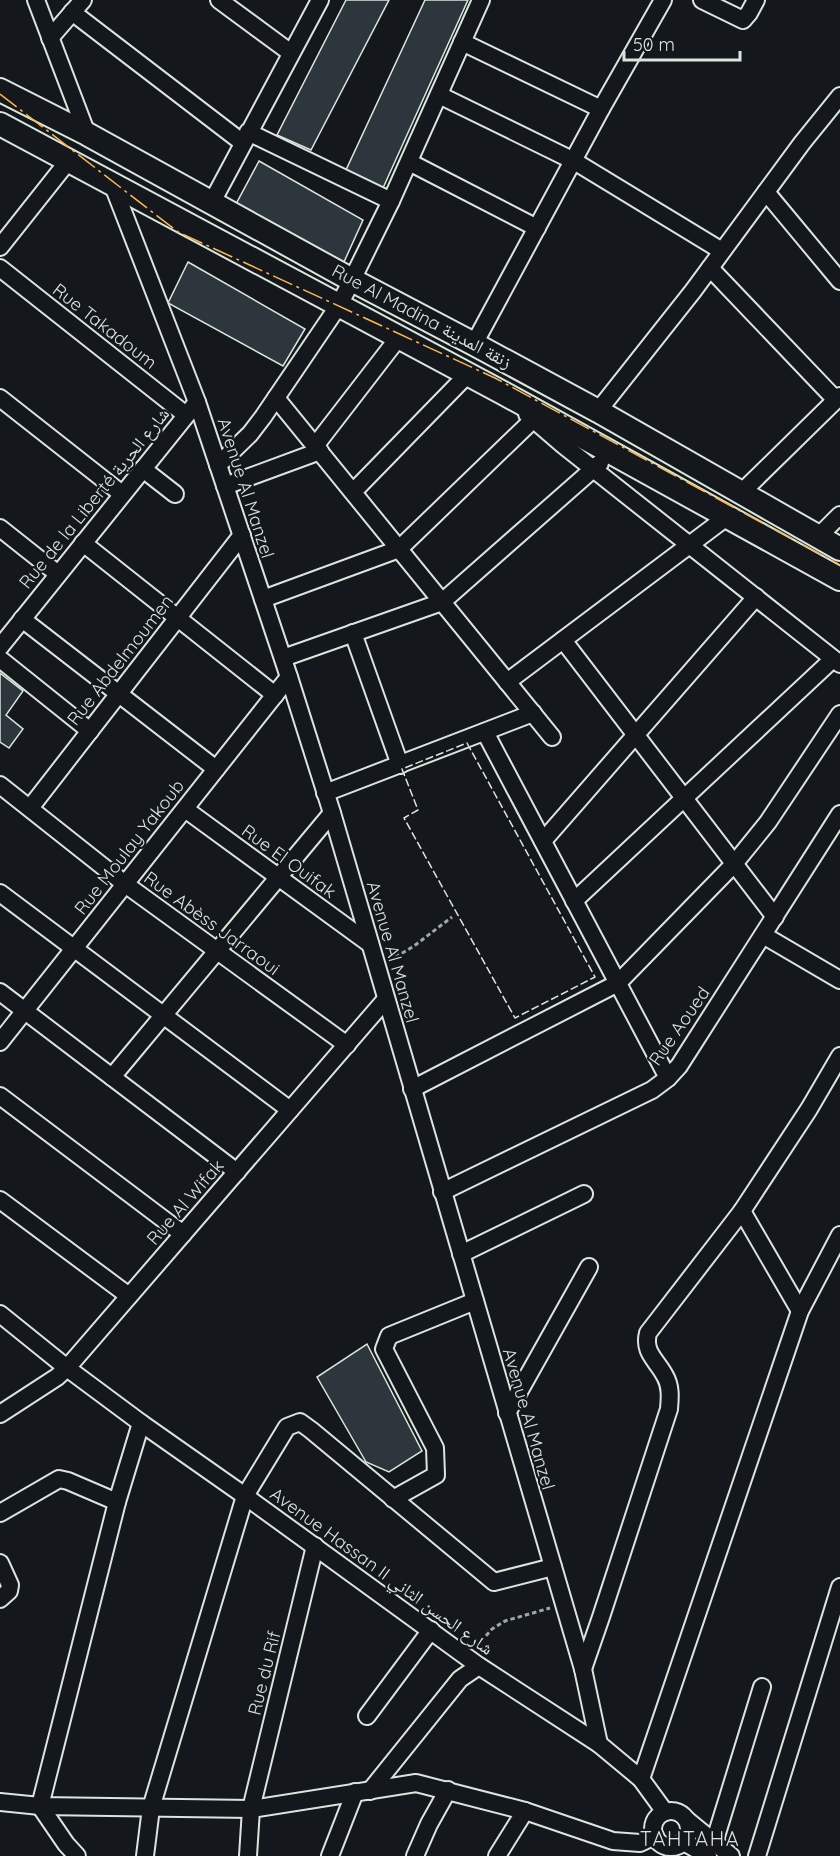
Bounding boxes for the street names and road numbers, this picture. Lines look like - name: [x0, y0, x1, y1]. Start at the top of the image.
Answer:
- street label: Rue Al Madina زنقة المدينة: [328, 259, 516, 373]
- street label: Rue Takadoum: [48, 278, 162, 374]
- street label: Rue de la Liberté شارع الحرية: [14, 403, 174, 593]
- street label: Avenue Al Manzel: [212, 415, 280, 561]
- street label: Rue Abdelmoumen: [62, 590, 178, 730]
- street label: Rue Moulay Yakoub: [69, 775, 189, 919]
- street label: Rue El Ouifak: [237, 819, 341, 903]
- street label: Rue Abèss Jarraoui: [140, 866, 284, 980]
- street label: Avenue Al Manzel: [362, 879, 424, 1025]
- street label: Rue Aoued: [643, 982, 715, 1070]
- street label: Rue Al Wifak: [141, 1154, 229, 1250]
- street label: Avenue Al Manzel: [498, 1346, 560, 1492]
- street label: Avenue Hassan II شارع الحسن الثاني: [264, 1482, 498, 1663]
- street label: Rue du Rif: [242, 1628, 286, 1717]

